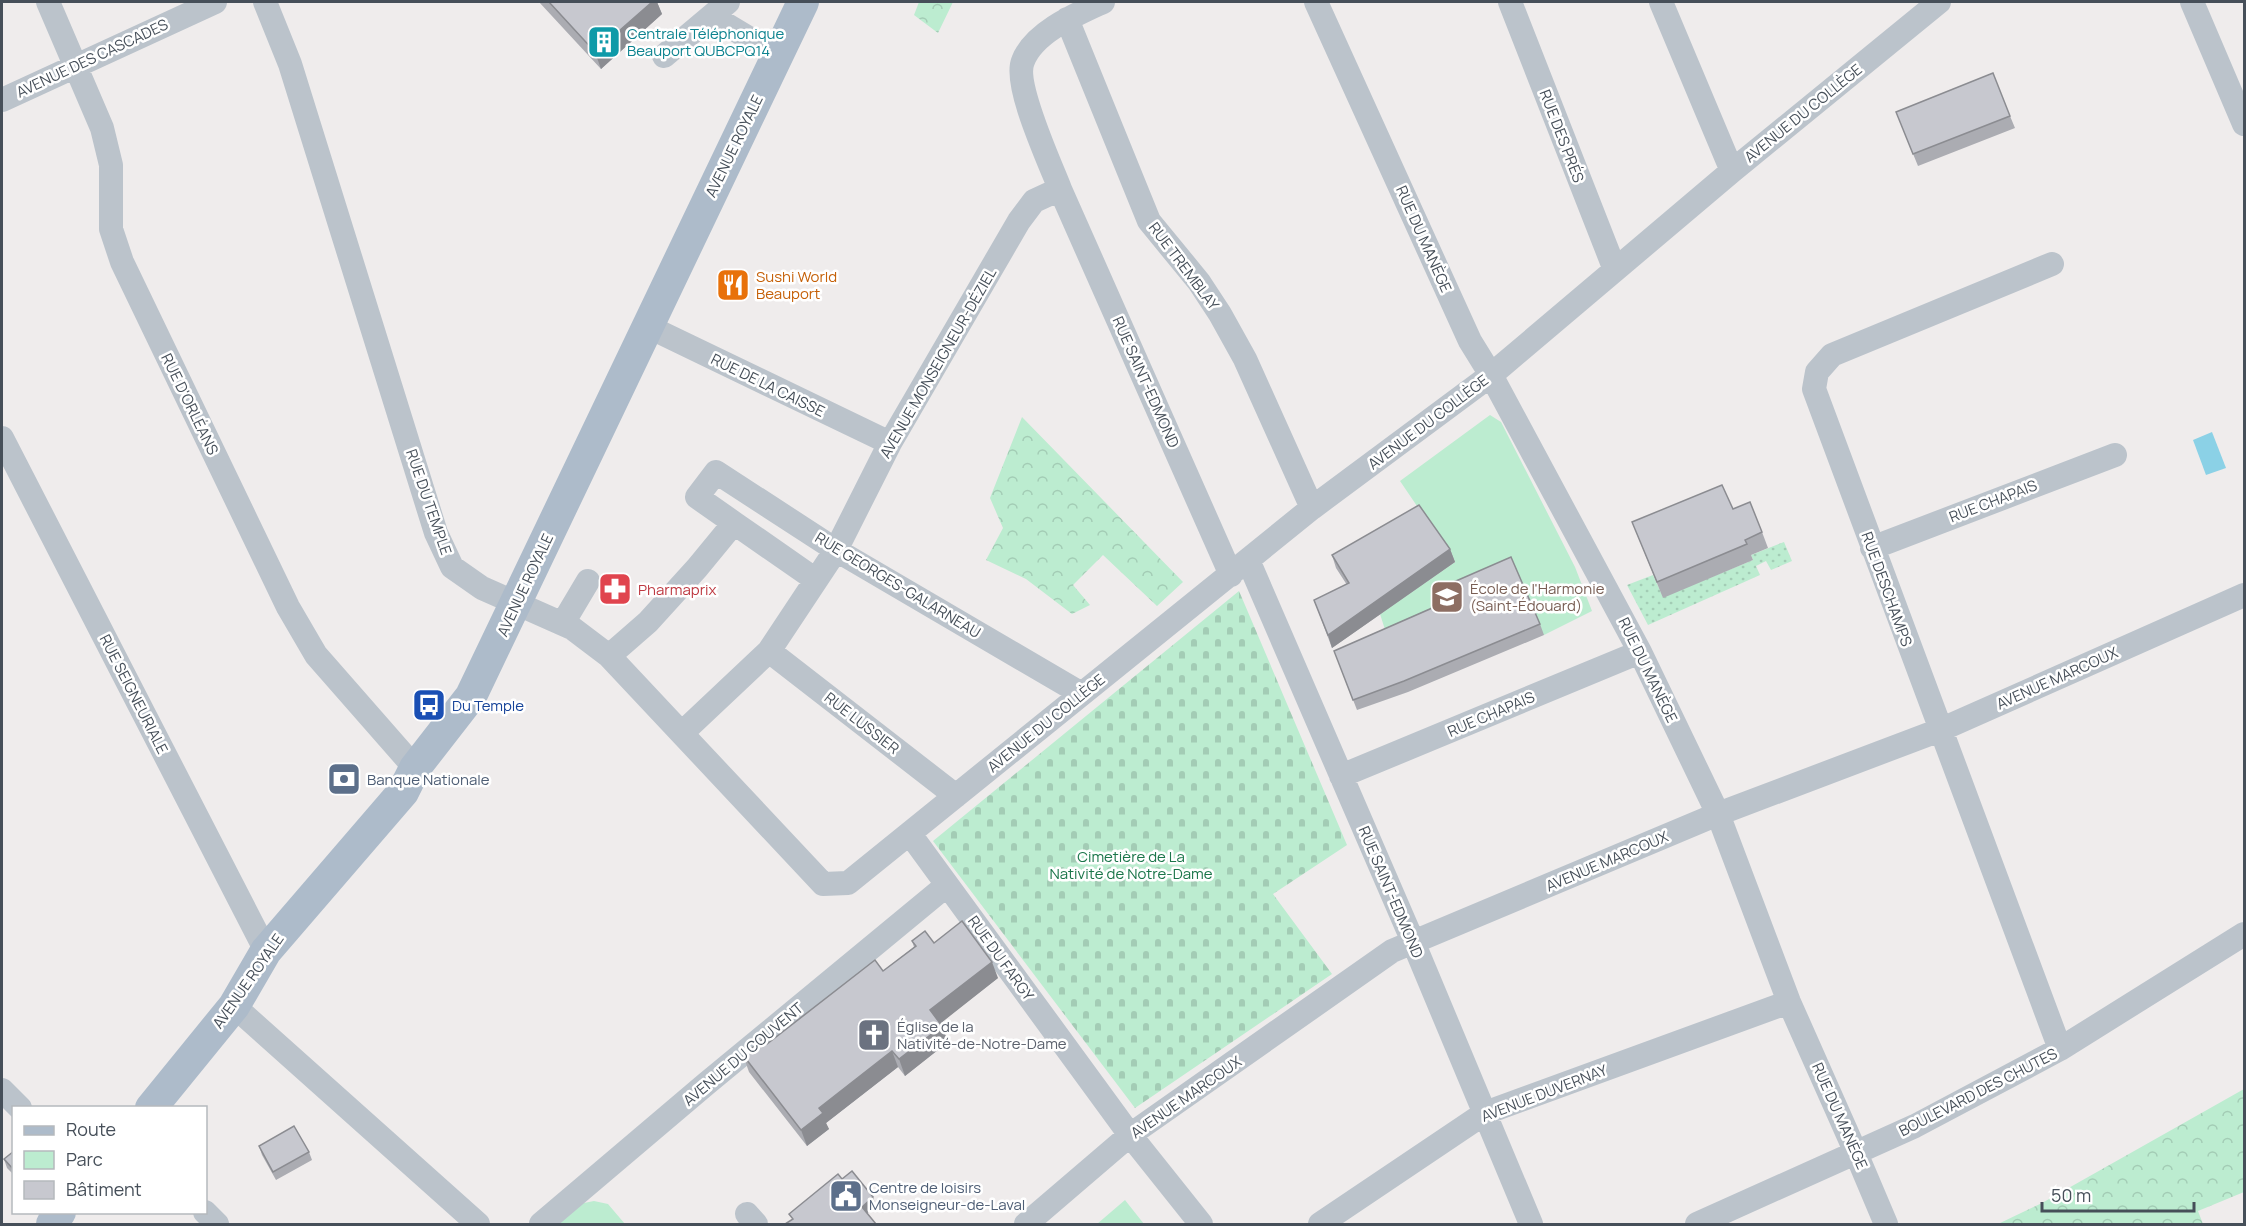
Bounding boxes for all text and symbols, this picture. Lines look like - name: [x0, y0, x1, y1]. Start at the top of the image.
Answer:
- street label: AVENUE DES CASCADES: [13, 14, 171, 102]
- place label: Centrale Téléphonique Beauport QUBCPQ14: [627, 23, 784, 61]
- building icon: Centrale Téléphonique Beauport QUBCPQ14: [586, 24, 622, 60]
- street label: AVENUE DU COLLÈGE: [1740, 59, 1866, 167]
- street label: RUE DES PRÉS: [1535, 87, 1589, 185]
- street label: AVENUE ROYALE: [700, 91, 768, 201]
- street label: RUE DU MANÈGE: [1391, 182, 1457, 296]
- street label: RUE TREMBLAY: [1144, 218, 1224, 315]
- street label: AVENUE MONSEIGNEUR-DÉZIEL: [875, 264, 1001, 462]
- place label: Sushi World Beauport: [756, 266, 837, 304]
- restaurant icon: Sushi World Beauport: [715, 267, 751, 303]
- street label: RUE SAINT-EDMOND: [1108, 313, 1184, 451]
- street label: RUE DE LA CAISSE: [708, 348, 828, 422]
- street label: RUE D'ORLÉANS: [156, 350, 224, 458]
- street label: AVENUE DU COLLÈGE: [1363, 370, 1493, 474]
- street label: RUE DU TEMPLE: [401, 446, 457, 558]
- street label: RUE CHAPAIS: [1946, 475, 2040, 527]
- street label: RUE GEORGES-GALARNEAU: [811, 527, 985, 643]
- street label: RUE DESCHAMPS: [1857, 529, 1917, 649]
- street label: AVENUE ROYALE: [492, 530, 558, 640]
- pharmacy icon: Pharmaprix: [597, 571, 633, 607]
- place label: École de l'Harmonie (Saint-Édouard): [1470, 578, 1605, 616]
- place label: Pharmaprix: [638, 579, 717, 600]
- school or university icon: École de l'Harmonie (Saint-Édouard): [1429, 579, 1465, 615]
- street label: RUE DU MANÈGE: [1613, 614, 1683, 726]
- street label: RUE SEIGNEURIALE: [95, 631, 173, 757]
- street label: AVENUE MARCOUX: [1993, 642, 2121, 714]
- street label: AVENUE DU COLLÈGE: [983, 669, 1109, 777]
- street label: RUE CHAPAIS: [1444, 686, 1538, 742]
- bus stop icon: Du Temple: [411, 687, 447, 723]
- street label: RUE LUSSIER: [820, 687, 904, 759]
- place label: Du Temple: [452, 695, 524, 716]
- bank icon: Banque Nationale: [326, 761, 362, 797]
- place label: Banque Nationale: [367, 769, 490, 790]
- street label: RUE SAINT-EDMOND: [1354, 823, 1428, 961]
- street label: AVENUE MARCOUX: [1543, 826, 1671, 896]
- park label: Cimetière de La Nativité de Notre-Dame: [1050, 846, 1213, 884]
- street label: RUE DU FARGY: [963, 911, 1039, 1005]
- street label: AVENUE ROYALE: [207, 929, 289, 1033]
- street label: AVENUE DU COUVENT: [678, 997, 808, 1111]
- place label: Église de la Nativité-de-Notre-Dame: [897, 1016, 1067, 1054]
- church icon: Église de la Nativité-de-Notre-Dame: [856, 1017, 892, 1053]
- street label: BOULEVARD DES CHUTES: [1895, 1043, 2061, 1141]
- street label: AVENUE MARCOUX: [1126, 1051, 1246, 1143]
- street label: AVENUE DUVERNAY: [1478, 1059, 1611, 1127]
- street label: RUE DU MANÈGE: [1807, 1059, 1873, 1173]
- legend: [12, 1106, 207, 1214]
- text: Route: [66, 1117, 116, 1141]
- text: Parc: [66, 1147, 103, 1171]
- scale bar: [2042, 1175, 2194, 1213]
- text: Bâtiment: [66, 1177, 142, 1201]
- place label: Centre de loisirs Monseigneur-de-Laval: [869, 1177, 1025, 1215]
- public building icon: Centre de loisirs Monseigneur-de-Laval: [828, 1178, 864, 1214]
- text: 50 m: [2051, 1183, 2091, 1207]

